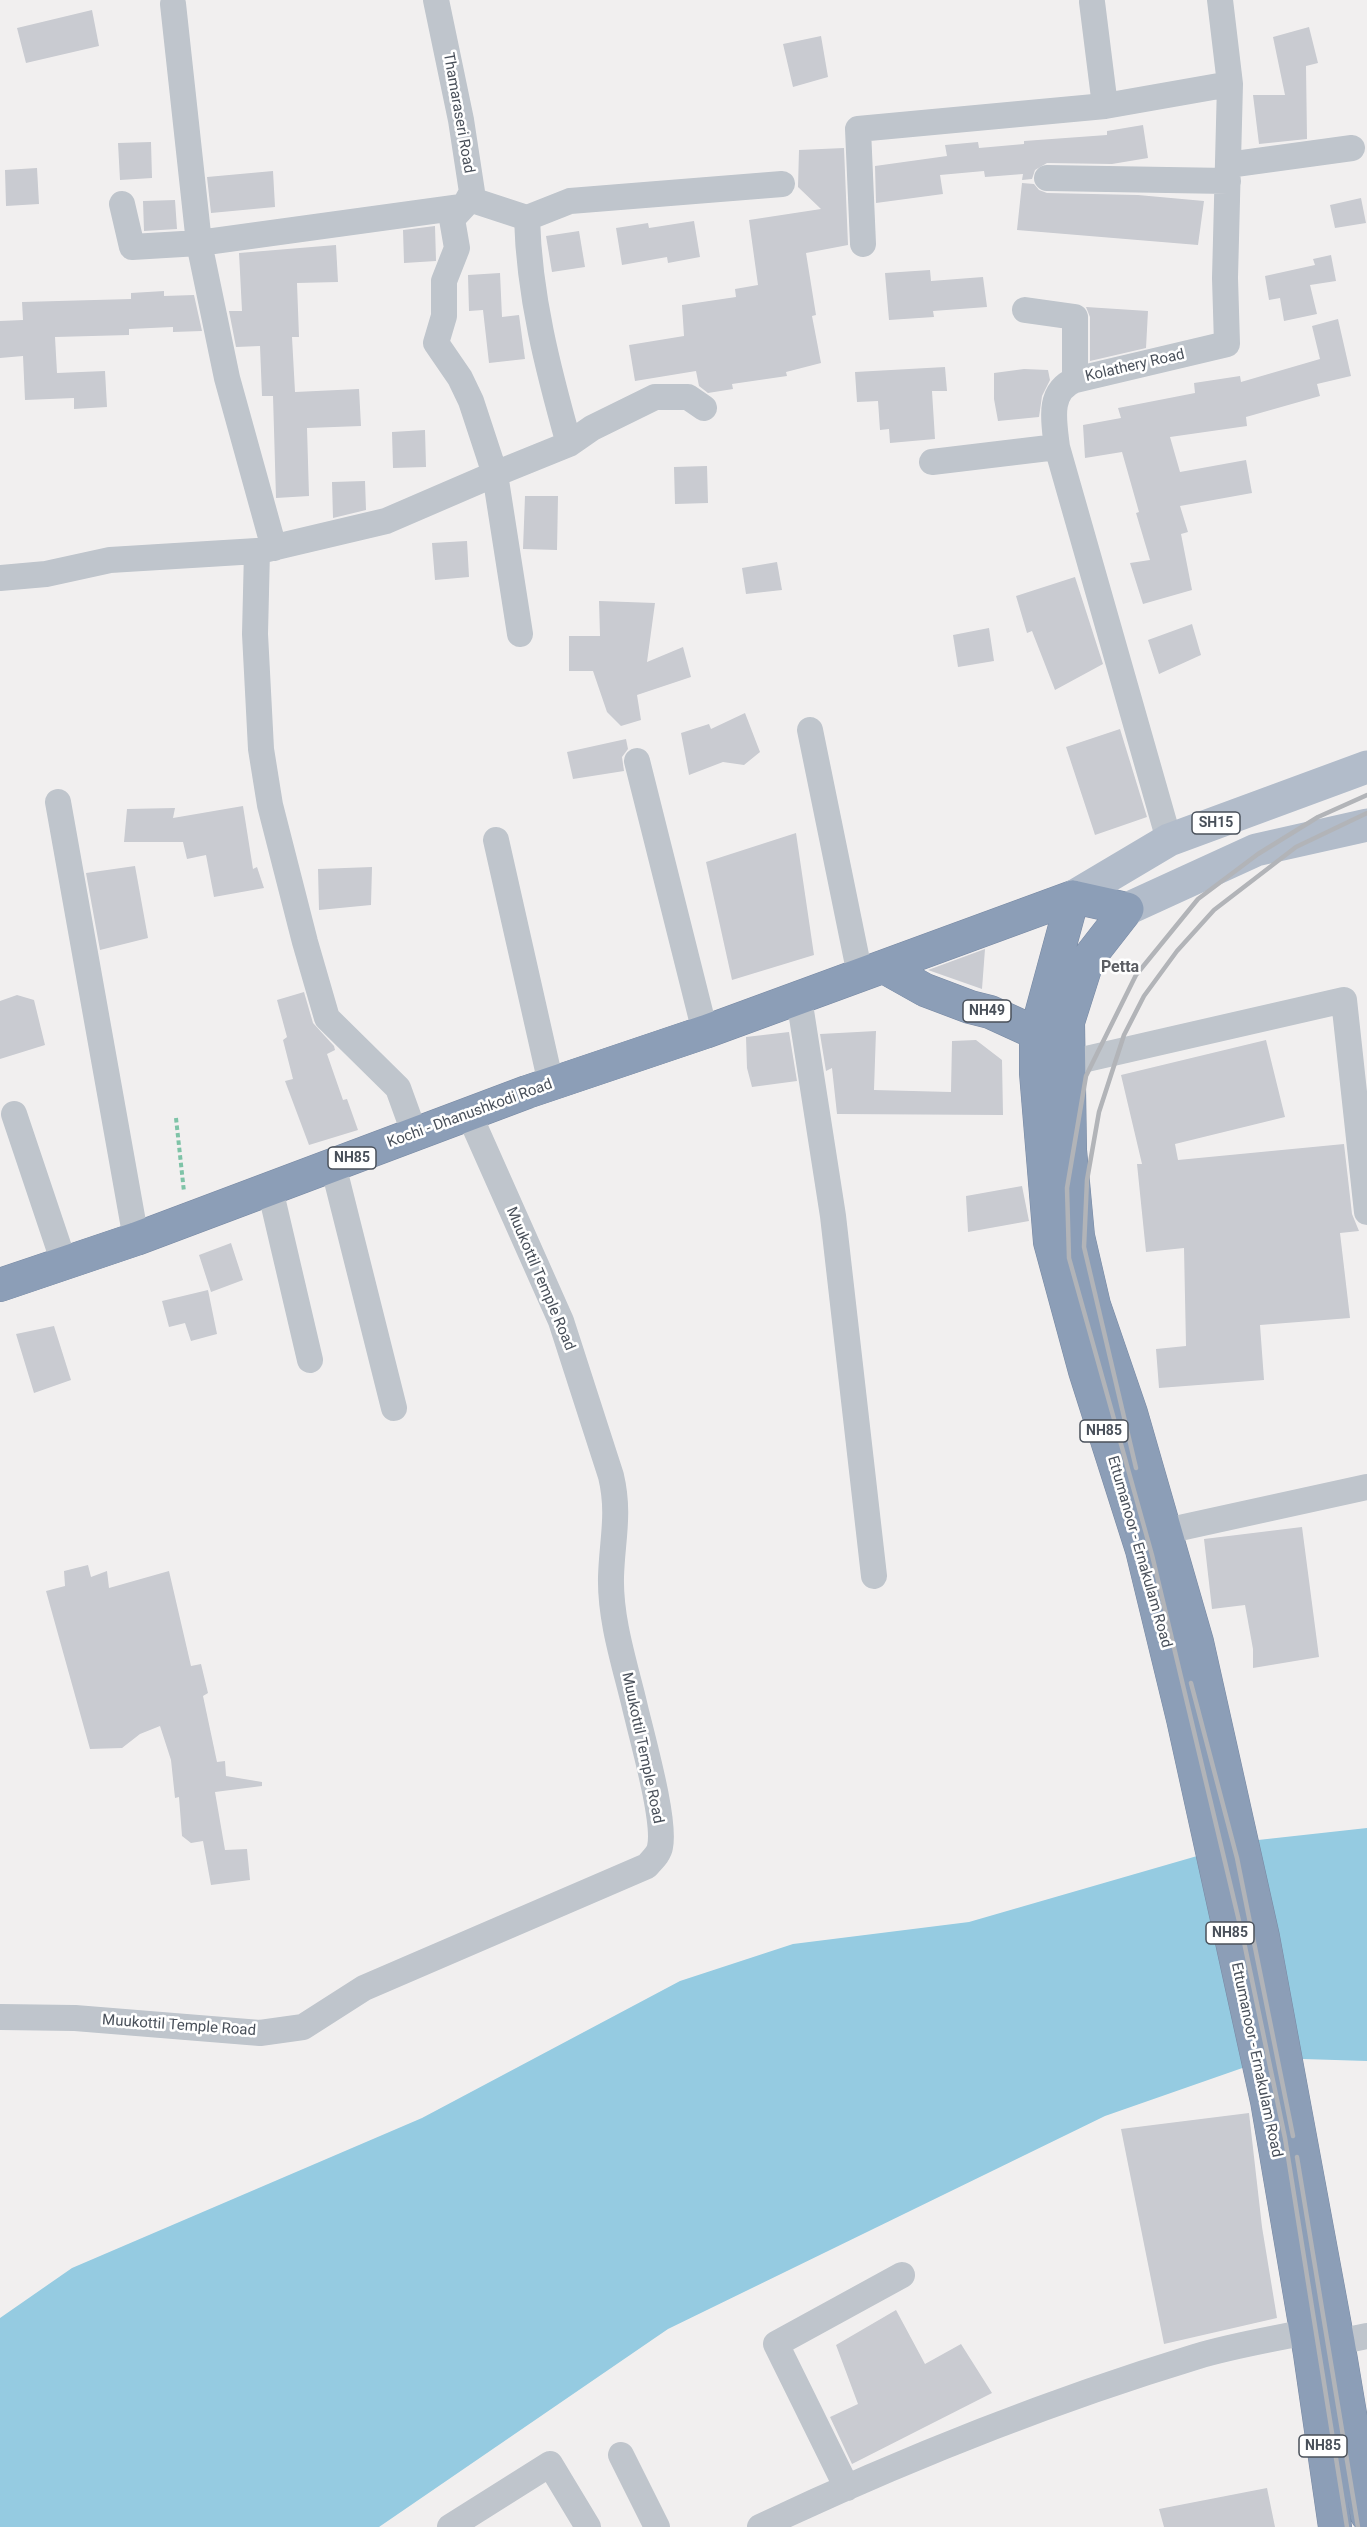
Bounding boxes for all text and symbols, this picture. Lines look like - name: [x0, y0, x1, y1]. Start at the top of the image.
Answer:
- street label: Thamaraseri Road: [439, 51, 477, 175]
- street label: Kolathery Road: [1084, 346, 1186, 386]
- road number: SH15: [1192, 812, 1240, 834]
- district label: Petta: [1101, 958, 1139, 978]
- road number: NH49: [963, 1000, 1011, 1022]
- street label: Kochi - Dhanushkodi Road: [385, 1076, 555, 1152]
- road number: NH85: [328, 1147, 376, 1169]
- street label: Muukottil Temple Road: [502, 1205, 578, 1353]
- road number: NH85: [1080, 1420, 1128, 1442]
- street label: Ettumanoor - Ernakulam Road: [1103, 1454, 1175, 1650]
- street label: Muukottil Temple Road: [617, 1671, 667, 1825]
- road number: NH85: [1206, 1922, 1254, 1944]
- street label: Ettumanoor - Ernakulam Road: [1227, 1961, 1285, 2159]
- street label: Muukottil Temple Road: [102, 2012, 256, 2040]
- road number: NH85: [1299, 2435, 1347, 2457]

